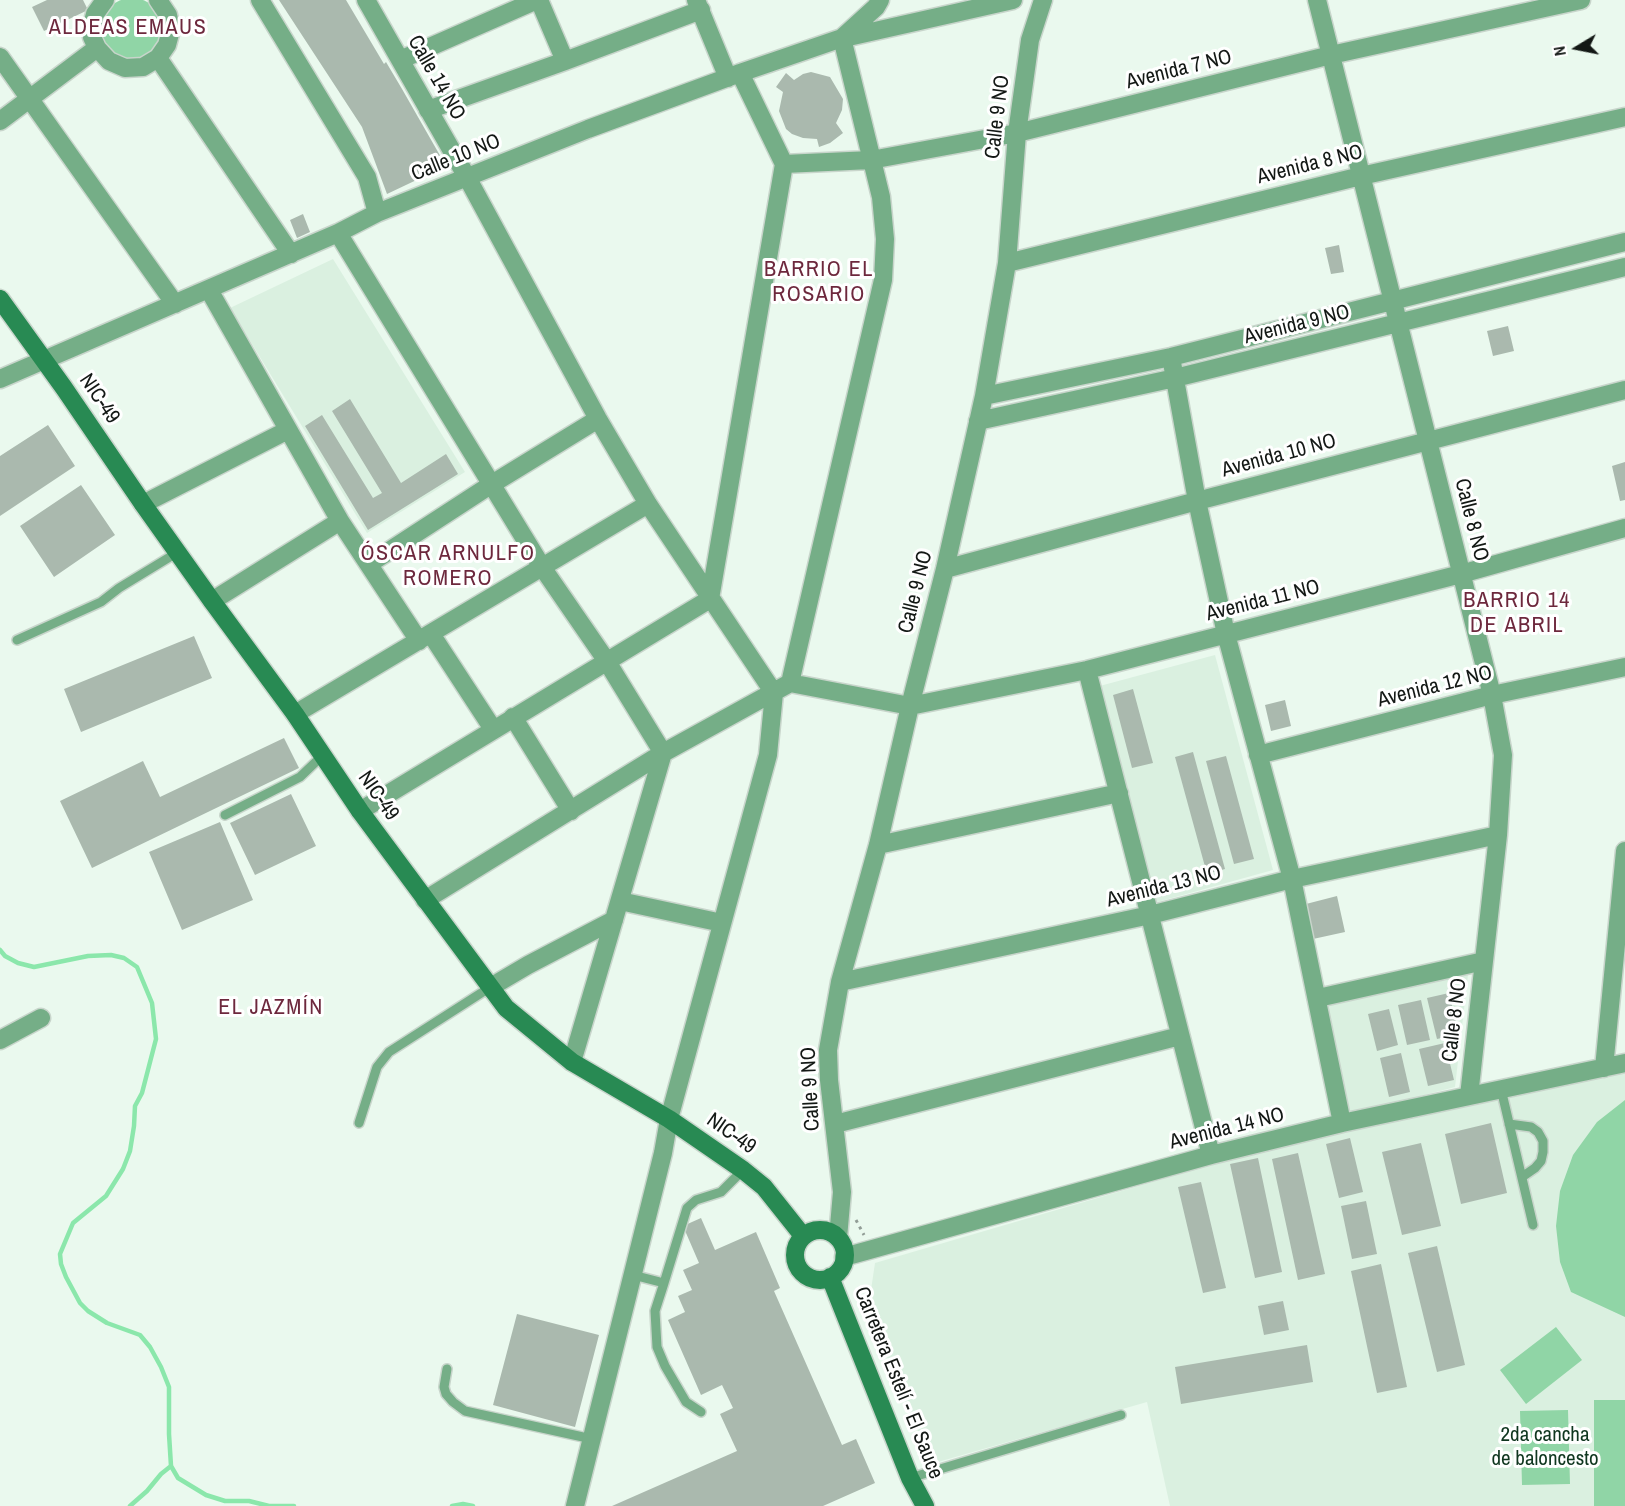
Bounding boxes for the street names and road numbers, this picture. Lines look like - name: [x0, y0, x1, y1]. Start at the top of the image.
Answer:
- street label: Calle 14 NO: [402, 31, 470, 125]
- street label: Avenida 7 NO: [1124, 45, 1234, 95]
- street label: Calle 9 NO: [980, 74, 1016, 160]
- street label: Calle 10 NO: [408, 129, 504, 187]
- street label: Avenida 8 NO: [1255, 140, 1365, 190]
- street label: Avenida 9 NO: [1242, 300, 1352, 350]
- street label: NIC-49: [73, 369, 125, 429]
- street label: Avenida 10 NO: [1219, 429, 1339, 483]
- street label: Calle 8 NO: [1449, 476, 1493, 564]
- street label: Calle 9 NO: [894, 548, 938, 636]
- street label: Avenida 11 NO: [1204, 575, 1322, 627]
- street label: Avenida 12 NO: [1375, 661, 1495, 713]
- street label: NIC-49: [352, 766, 404, 826]
- street label: Avenida 13 NO: [1104, 861, 1224, 913]
- street label: Calle 8 NO: [1437, 977, 1473, 1063]
- street label: Calle 9 NO: [796, 1046, 826, 1132]
- street label: Avenida 14 NO: [1167, 1103, 1287, 1155]
- street label: NIC-49: [701, 1108, 761, 1160]
- street label: Carretera Estelí - El Sauce: [848, 1283, 948, 1483]

